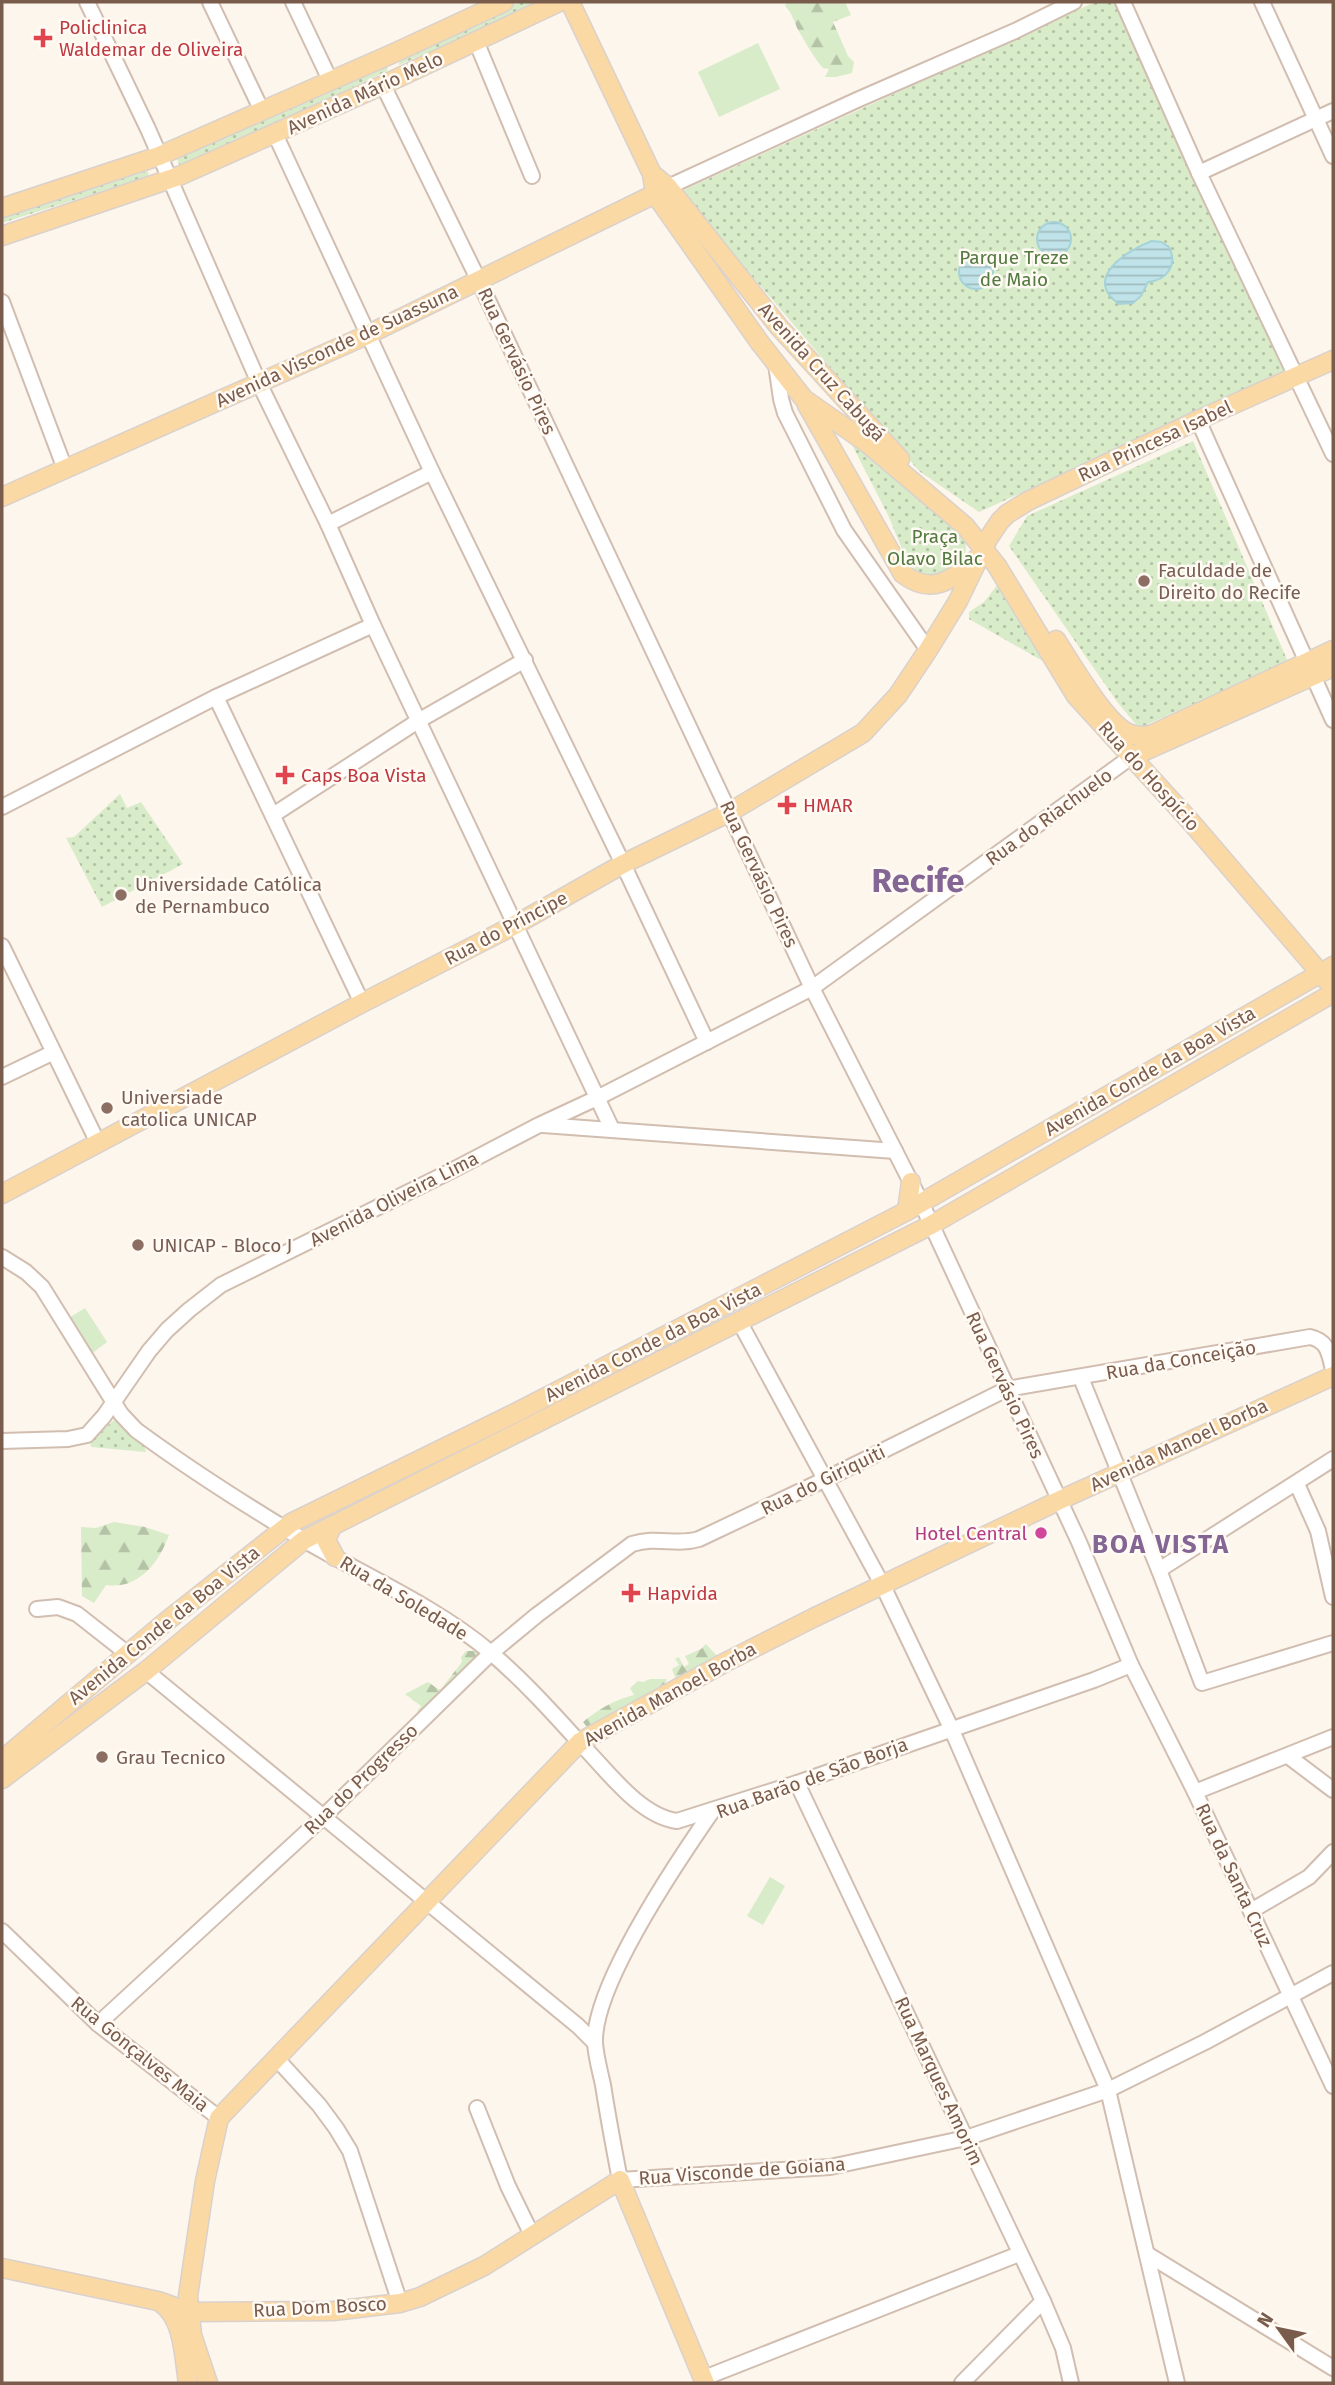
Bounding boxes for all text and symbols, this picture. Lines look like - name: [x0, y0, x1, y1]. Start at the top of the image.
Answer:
- place label: Policlinica Waldemar de Oliveira: [59, 16, 243, 61]
- marker: Policlinica Waldemar de Oliveira: [33, 28, 53, 48]
- street label: Avenida Mário Melo: [283, 47, 447, 139]
- park label: Parque Treze de Maio: [959, 246, 1069, 291]
- street label: Avenida Visconde de Suassuna: [212, 280, 462, 412]
- street label: Rua Gervásio Pires: [473, 284, 561, 438]
- street label: Avenida Cruz Cabugá: [754, 298, 890, 446]
- street label: Rua Princesa Isabel: [1074, 395, 1236, 487]
- park label: Praça Olavo Bilac: [887, 525, 983, 570]
- place label: Faculdade de Direito do Recife: [1158, 559, 1301, 604]
- marker: Faculdade de Direito do Recife: [1136, 573, 1152, 589]
- street label: Rua do Hospício: [1093, 716, 1205, 836]
- street label: Rua do Riachuelo: [981, 763, 1117, 871]
- place label: Caps Boa Vista: [301, 764, 427, 787]
- marker: Caps Boa Vista: [275, 765, 295, 785]
- place label: HMAR: [803, 794, 854, 817]
- marker: HMAR: [777, 795, 797, 815]
- street label: Rua Gervásio Pires: [715, 797, 803, 951]
- district label: Recife: [872, 861, 964, 901]
- place label: Universidade Católica de Pernambuco: [135, 873, 322, 918]
- street label: Rua do Príncipe: [441, 886, 571, 970]
- marker: Universidade Católica de Pernambuco: [113, 887, 129, 903]
- street label: Avenida Conde da Boa Vista: [1041, 1001, 1259, 1141]
- place label: Universiade catolica UNICAP: [121, 1086, 257, 1131]
- marker: Universiade catolica UNICAP: [99, 1100, 115, 1116]
- street label: Avenida Oliveira Lima: [306, 1146, 482, 1252]
- place label: UNICAP - Bloco J: [152, 1234, 292, 1257]
- marker: UNICAP - Bloco J: [130, 1237, 146, 1253]
- street label: Avenida Conde da Boa Vista: [541, 1277, 765, 1407]
- street label: Rua Gervásio Pires: [961, 1308, 1049, 1462]
- street label: Rua da Conceição: [1104, 1335, 1258, 1385]
- street label: Avenida Manoel Borba: [1086, 1394, 1272, 1496]
- street label: Rua do Giriquiti: [757, 1440, 889, 1520]
- place label: Hotel Central: [914, 1522, 1027, 1545]
- marker: Hotel Central: [1033, 1525, 1049, 1541]
- district label: BOA VISTA: [1092, 1529, 1230, 1560]
- street label: Avenida Conde da Boa Vista: [64, 1541, 264, 1709]
- street label: Rua da Soledade: [336, 1551, 472, 1645]
- place label: Hapvida: [647, 1582, 718, 1605]
- marker: Hapvida: [621, 1583, 641, 1603]
- street label: Avenida Manoel Borba: [580, 1637, 760, 1751]
- street label: Rua do Progresso: [299, 1719, 423, 1839]
- street label: Rua Barão de São Borja: [713, 1733, 911, 1823]
- place label: Grau Tecnico: [116, 1746, 226, 1769]
- marker: Grau Tecnico: [94, 1749, 110, 1765]
- street label: Rua da Santa Cruz: [1191, 1800, 1277, 1950]
- street label: Rua Gonçalves Maia: [66, 1991, 214, 2117]
- street label: Rua Marques Amorim: [890, 1993, 988, 2169]
- street label: Rua Visconde de Goiana: [638, 2152, 846, 2190]
- street label: Rua Dom Bosco: [253, 2292, 387, 2322]
- north arrow: [1244, 2294, 1314, 2364]
- text: N: [1252, 2308, 1278, 2332]

